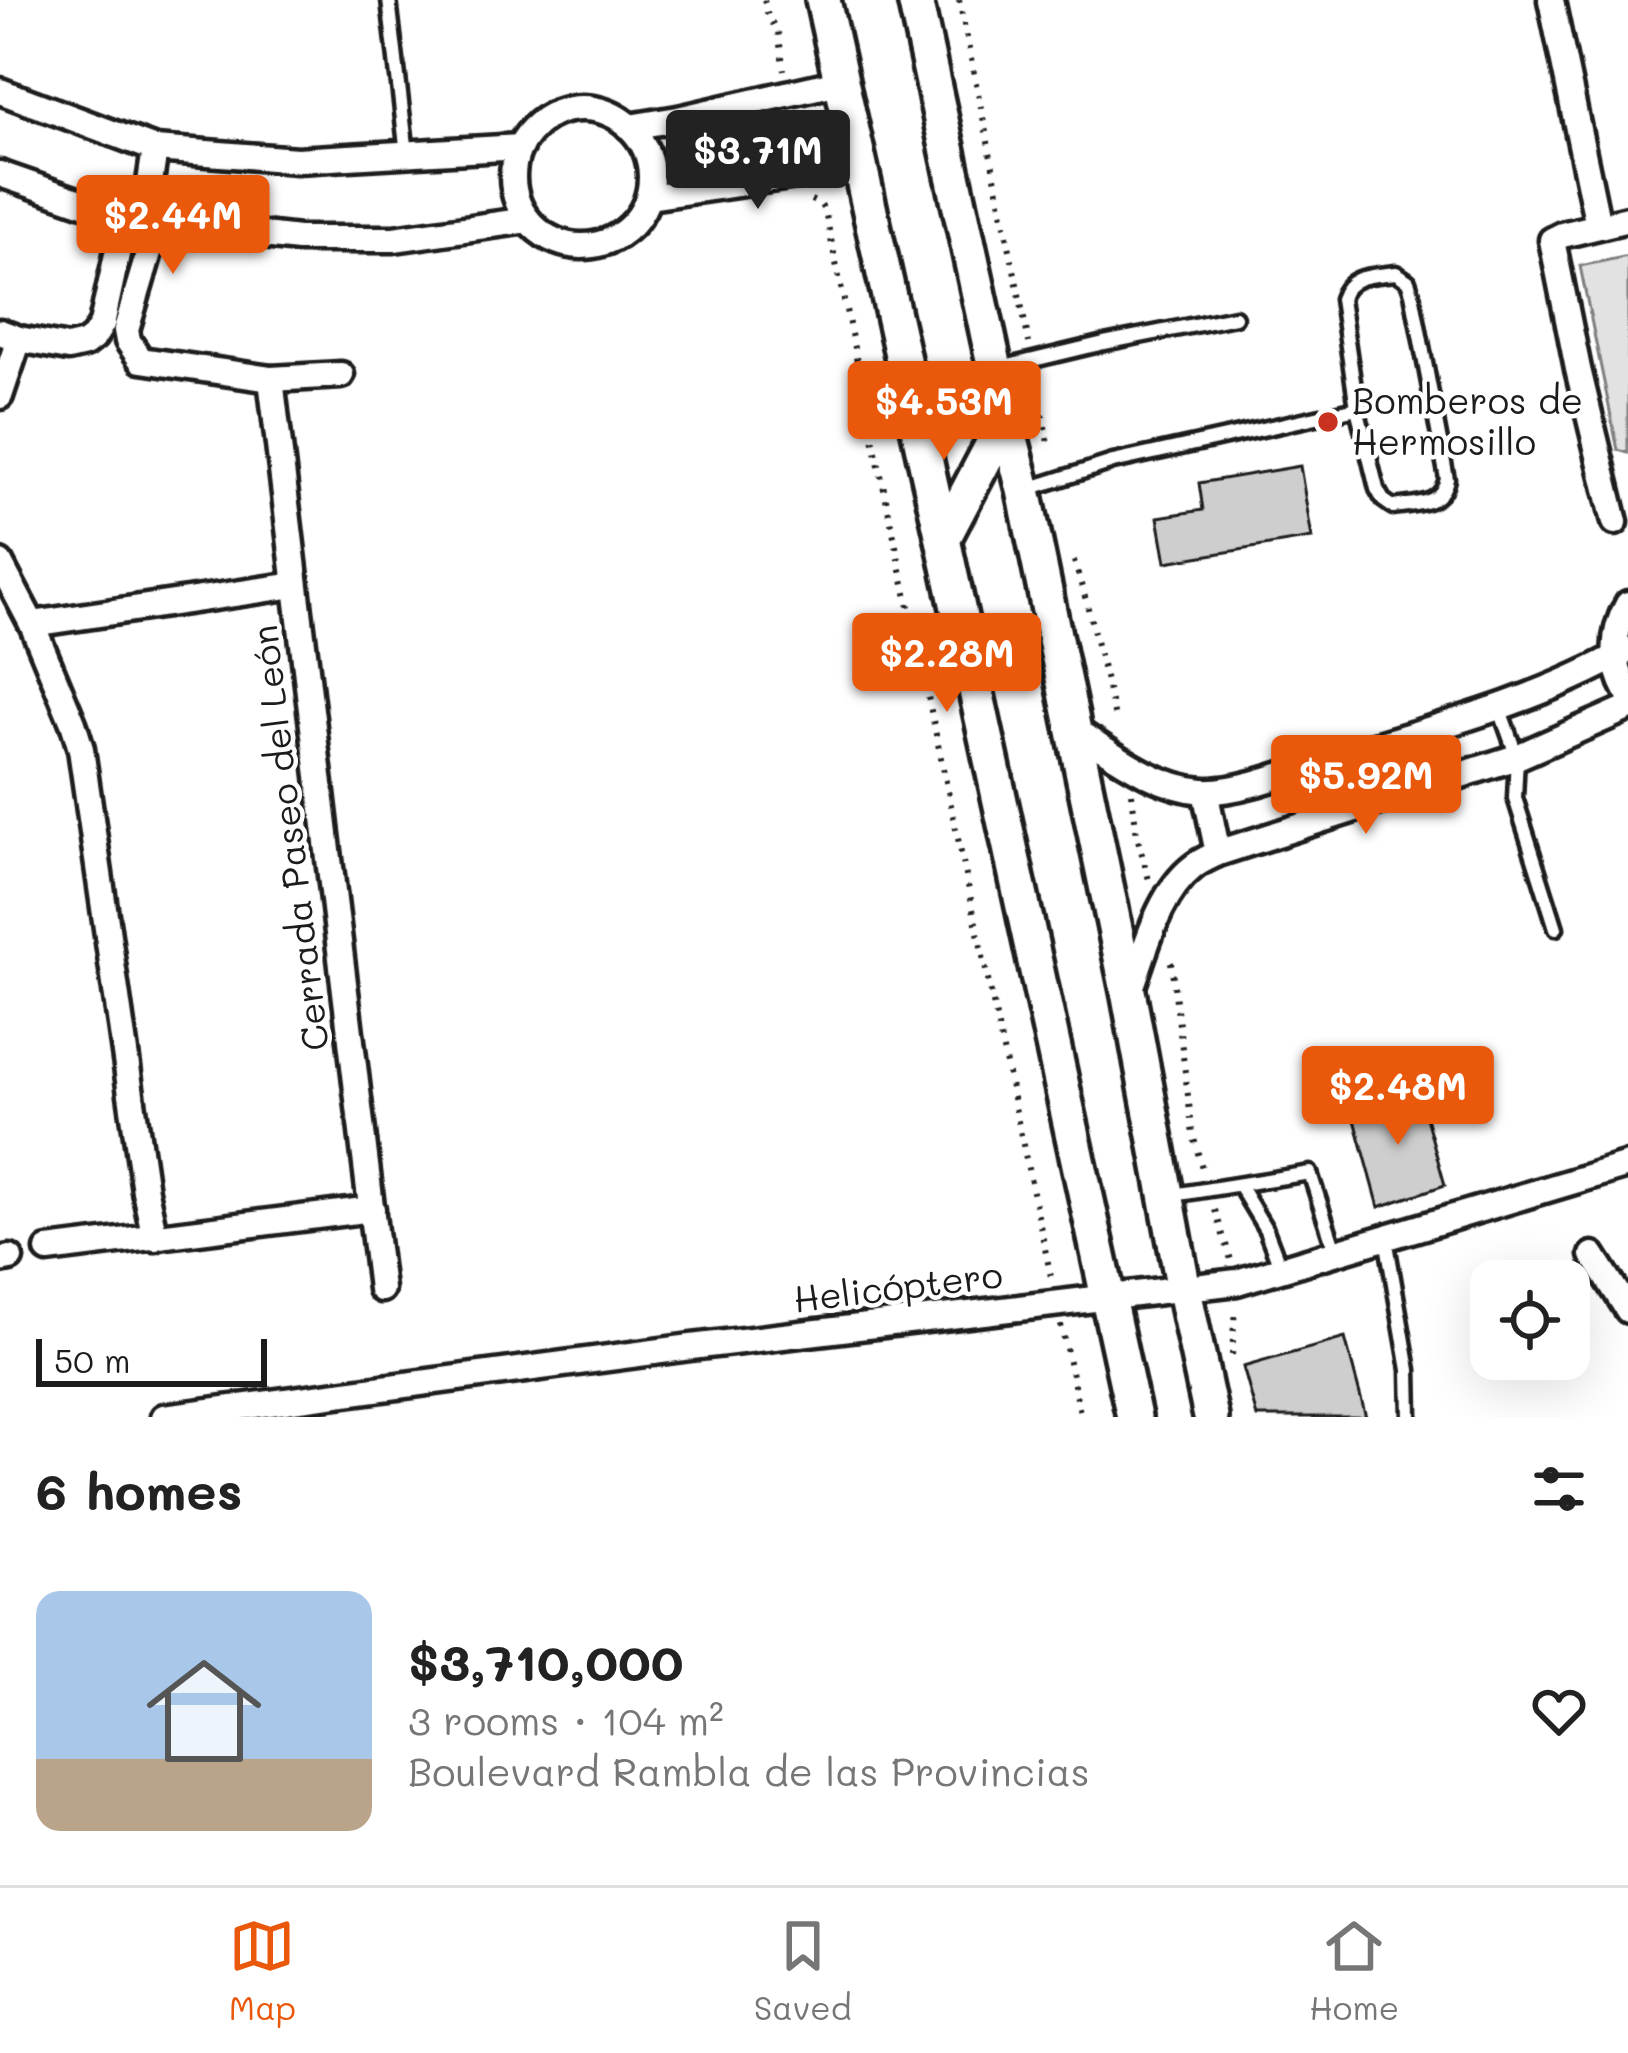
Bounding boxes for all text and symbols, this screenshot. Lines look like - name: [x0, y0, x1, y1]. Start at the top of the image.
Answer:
- pin: $3.71M: [660, 110, 856, 212]
- text: $3.71M: [693, 123, 823, 174]
- pin: $2.44M: [75, 175, 271, 277]
- text: $2.44M: [104, 188, 242, 239]
- pin: $4.53M: [846, 361, 1042, 463]
- text: $4.53M: [875, 374, 1013, 425]
- place label: Bomberos de Hermosillo: [1352, 376, 1583, 464]
- marker: Bomberos de Hermosillo: [1315, 409, 1341, 435]
- pin: $2.28M: [849, 613, 1045, 715]
- street label: Cerrada Paseo del León: [239, 623, 338, 1054]
- text: $2.28M: [879, 626, 1015, 677]
- pin: $5.92M: [1268, 735, 1464, 837]
- text: $5.92M: [1298, 748, 1434, 799]
- pin: $2.48M: [1300, 1046, 1496, 1148]
- text: $2.48M: [1329, 1059, 1467, 1110]
- street label: Helicóptero: [791, 1249, 1005, 1322]
- map controls: [1470, 1260, 1590, 1380]
- button: locate: [1470, 1260, 1590, 1380]
- scale bar: [36, 1333, 267, 1386]
- text: 50 m: [54, 1338, 130, 1381]
- text: 6 homes: [36, 1456, 242, 1523]
- icon: filters: [1526, 1456, 1592, 1522]
- text: $3,710,000: [408, 1627, 684, 1694]
- icon: home: [132, 1639, 276, 1783]
- icon: heart: [1526, 1678, 1592, 1744]
- text: 3 rooms · 104 m²: [408, 1694, 724, 1745]
- text: Boulevard Rambla de las Provincias: [408, 1745, 1090, 1796]
- tab: Map: [229, 1913, 296, 2028]
- tab: Saved: [754, 1913, 852, 2028]
- tab: Home: [1309, 1913, 1399, 2028]

